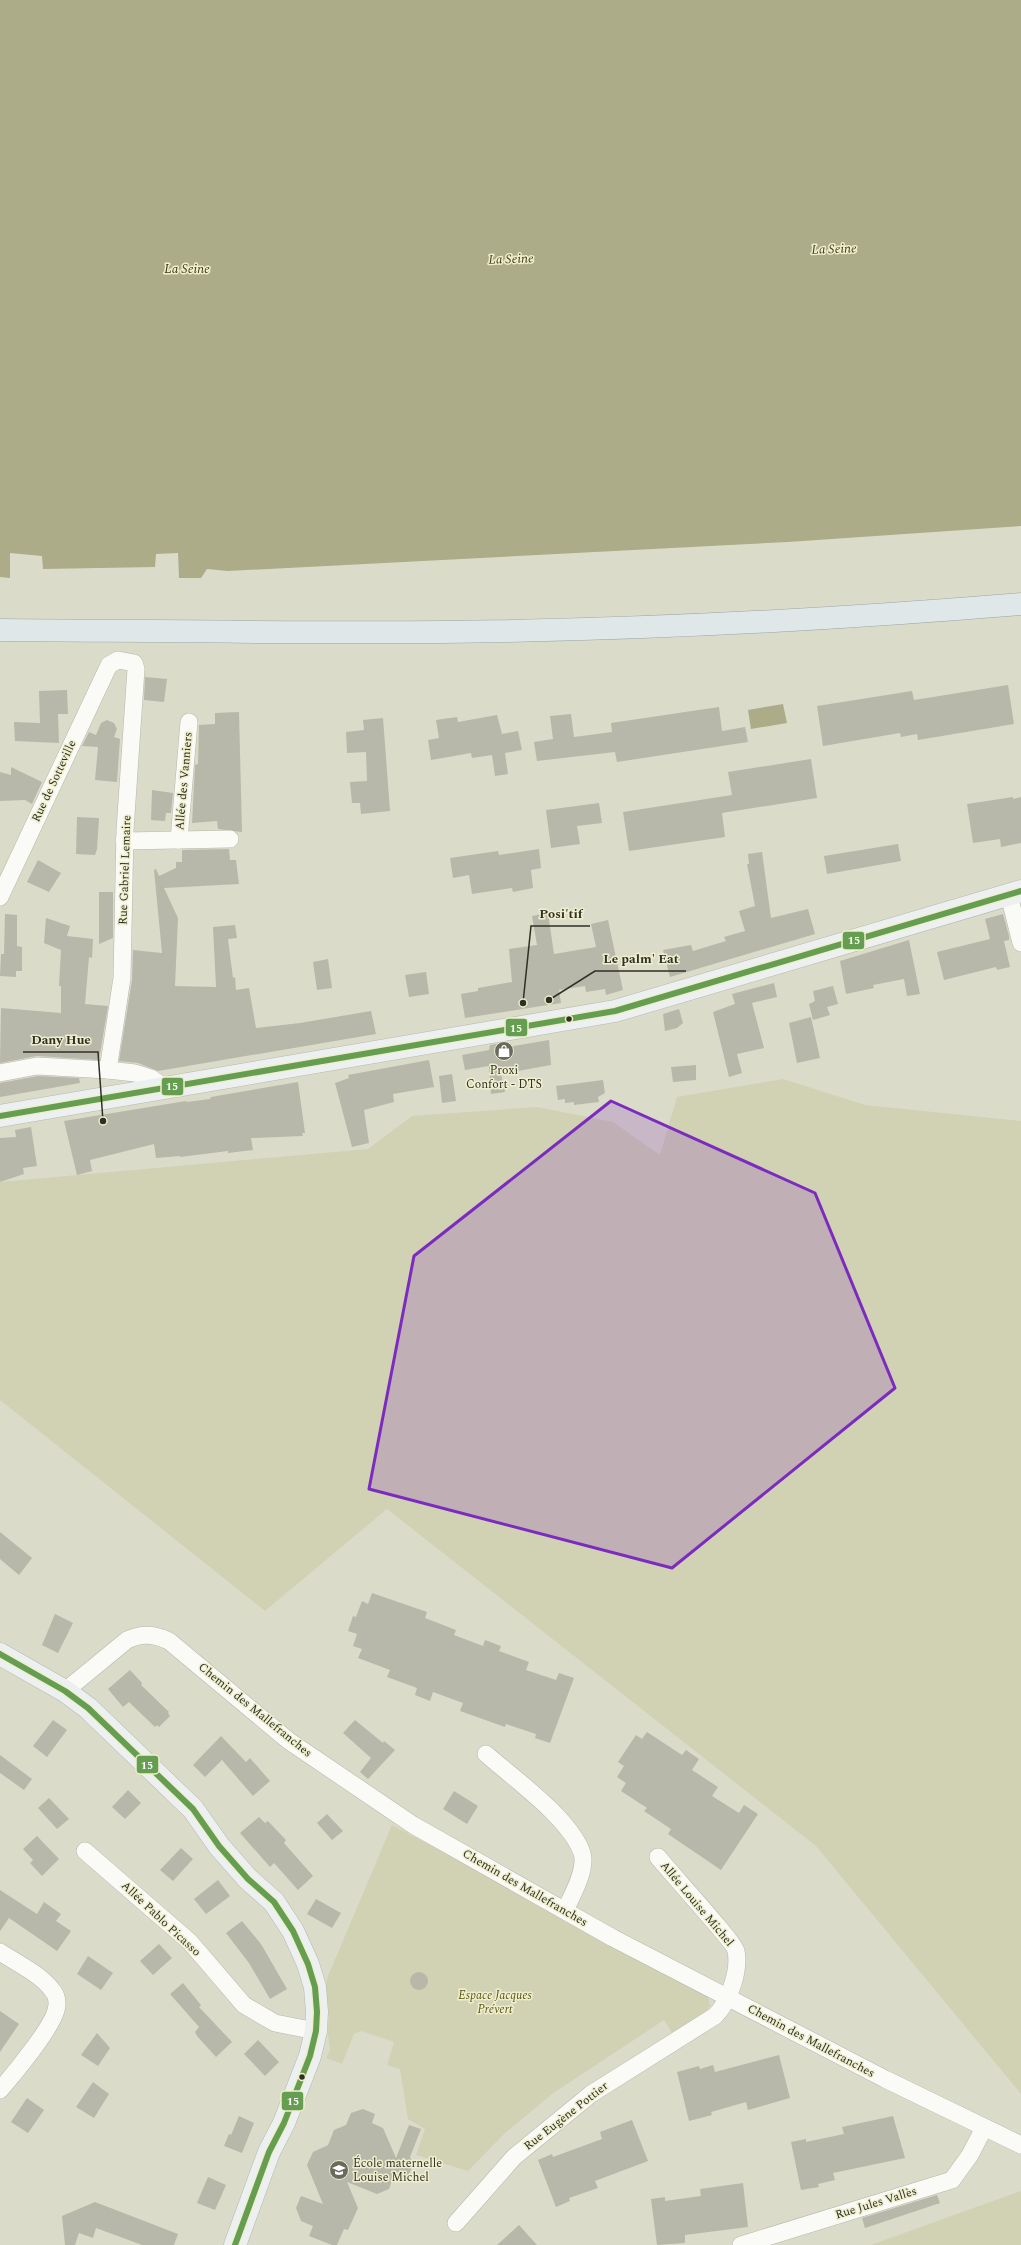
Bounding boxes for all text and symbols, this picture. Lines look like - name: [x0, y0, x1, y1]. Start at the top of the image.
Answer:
- water label: La Seine: [811, 238, 857, 260]
- water label: La Seine: [488, 248, 534, 270]
- water label: La Seine: [164, 259, 210, 279]
- street label: Allée des Vanniers: [170, 731, 198, 831]
- street label: Rue de Sotteville: [27, 737, 81, 825]
- street label: Rue Gabriel Lemaire: [114, 815, 136, 925]
- callout: Posi'tif: [531, 901, 590, 926]
- text: Posi'tif: [539, 904, 584, 924]
- line badge: 15: [842, 931, 865, 950]
- text: 15: [848, 932, 860, 949]
- callout: Le palm' Eat: [595, 946, 686, 971]
- text: Le palm' Eat: [603, 949, 679, 969]
- unlabelled marker: [564, 1014, 574, 1024]
- line badge: 15: [505, 1018, 528, 1037]
- text: 15: [510, 1020, 522, 1037]
- callout: Dany Hue: [23, 1027, 98, 1052]
- text: Dany Hue: [31, 1030, 91, 1050]
- shop icon: Proxi Confort - DTS: [493, 1040, 515, 1062]
- place label: Proxi Confort - DTS: [466, 1061, 542, 1094]
- line badge: 15: [161, 1077, 184, 1096]
- text: 15: [166, 1078, 178, 1095]
- street label: Chemin des Mallefranches: [194, 1658, 316, 1762]
- line badge: 15: [136, 1755, 159, 1774]
- text: 15: [141, 1757, 153, 1774]
- street label: Chemin des Mallefranches: [459, 1844, 591, 1932]
- street label: Allée Louise Michel: [656, 1857, 738, 1951]
- street label: Allée Pablo Picasso: [117, 1877, 205, 1961]
- park label: Espace Jacques Prévert: [458, 1986, 533, 2019]
- street label: Chemin des Mallefranches: [744, 1999, 878, 2083]
- unlabelled marker: [297, 2072, 307, 2082]
- street label: Rue Eugène Pottier: [520, 2077, 613, 2155]
- line badge: 15: [281, 2091, 304, 2111]
- text: 15: [287, 2093, 299, 2110]
- place label: École maternelle Louise Michel: [353, 2154, 442, 2187]
- school or university icon: École maternelle Louise Michel: [328, 2159, 350, 2181]
- street label: Rue Jules Vallès: [833, 2182, 919, 2224]

